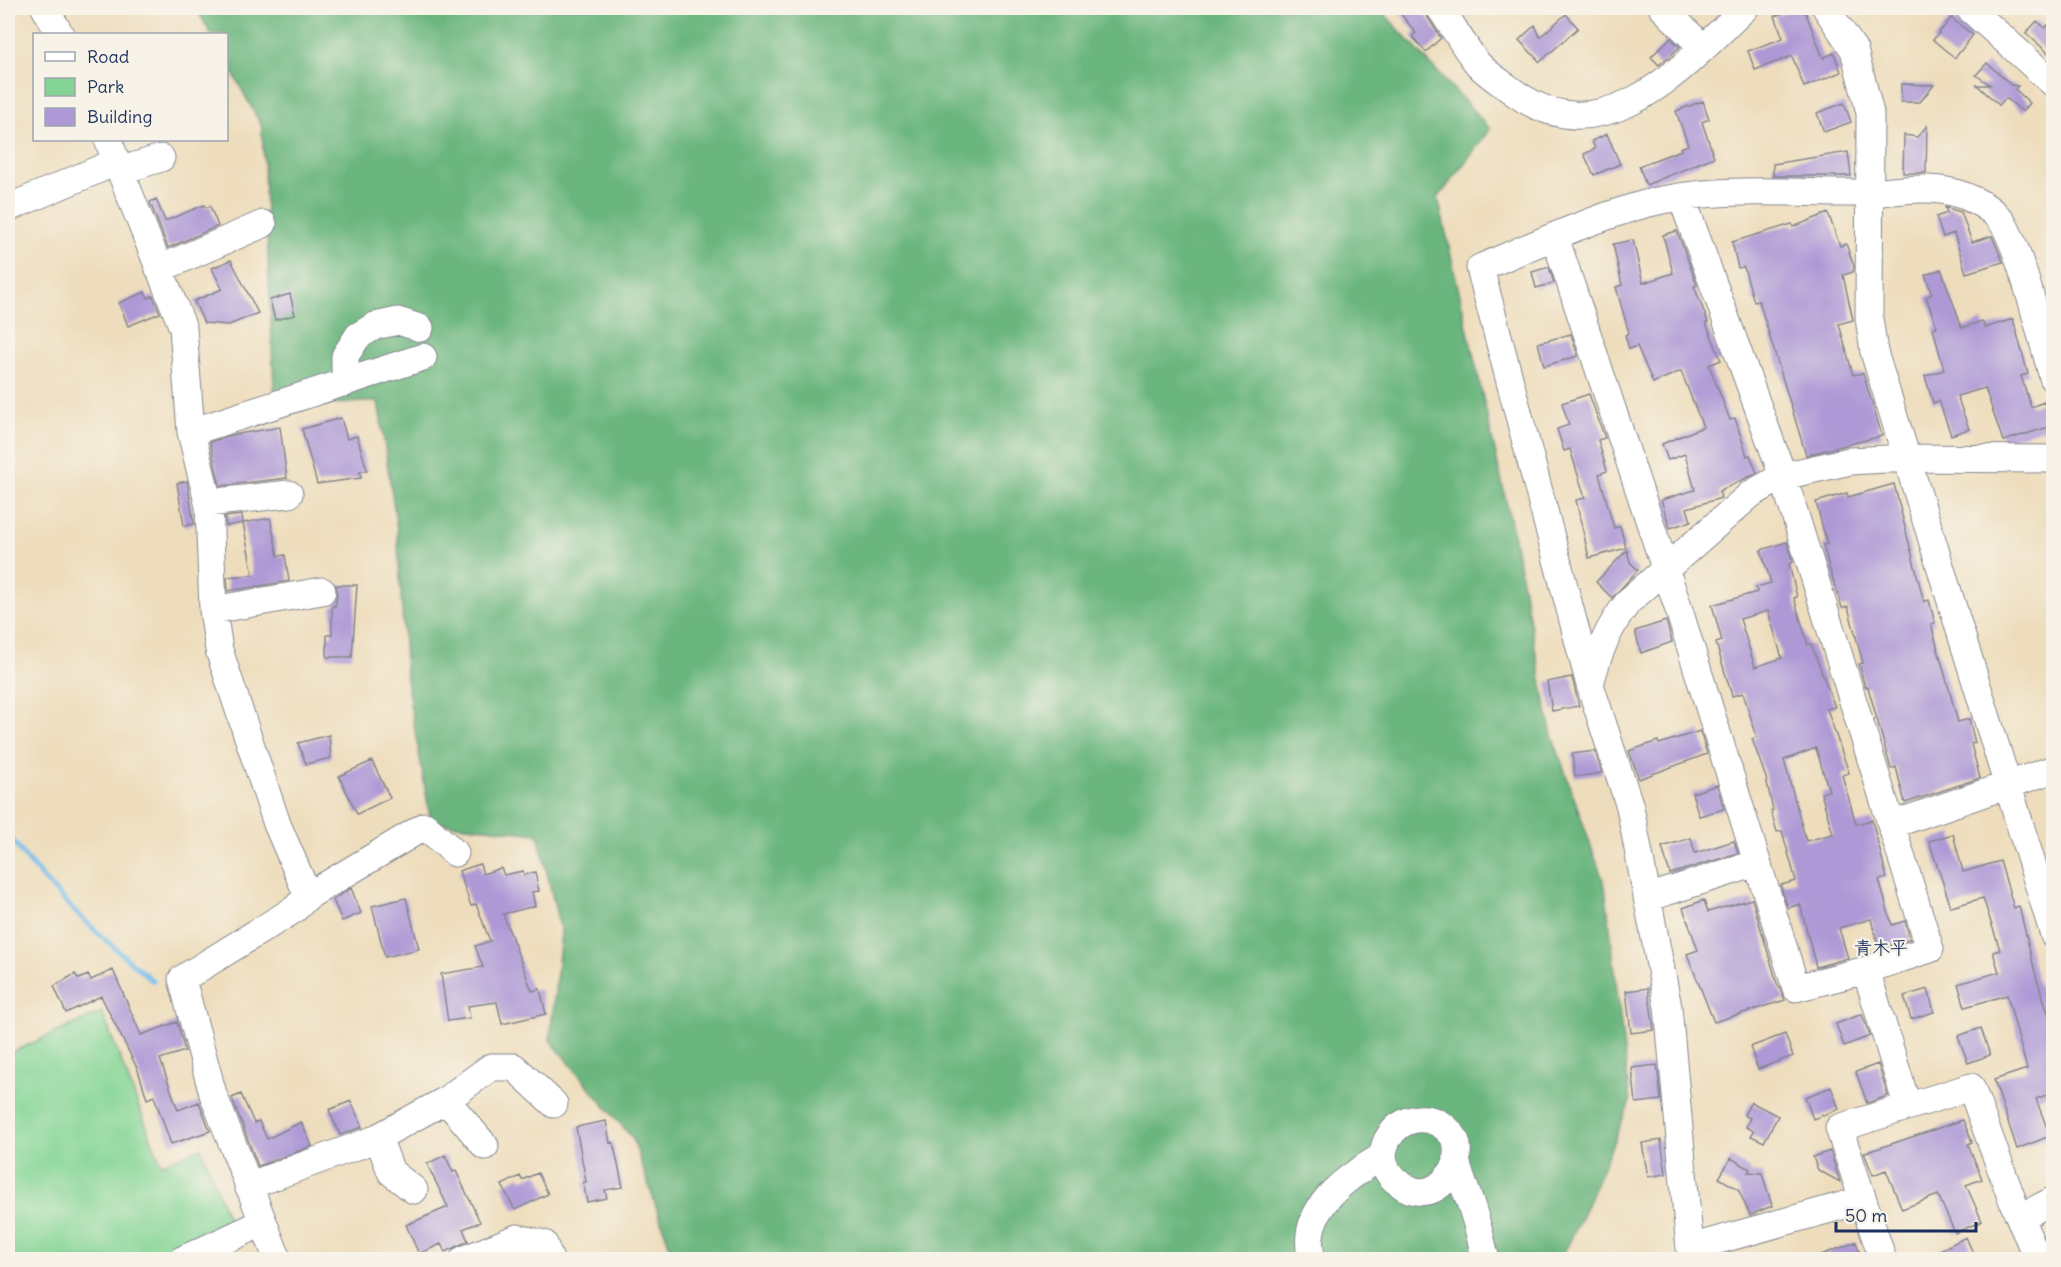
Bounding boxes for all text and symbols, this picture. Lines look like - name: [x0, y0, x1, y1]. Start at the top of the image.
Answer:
- legend: [33, 33, 228, 141]
- text: Road: [87, 45, 130, 68]
- text: Park: [87, 75, 124, 98]
- text: Building: [87, 105, 152, 128]
- district label: 青木平: [1854, 936, 1908, 959]
- scale bar: [1836, 1195, 1976, 1233]
- text: 50 m: [1845, 1204, 1887, 1227]

